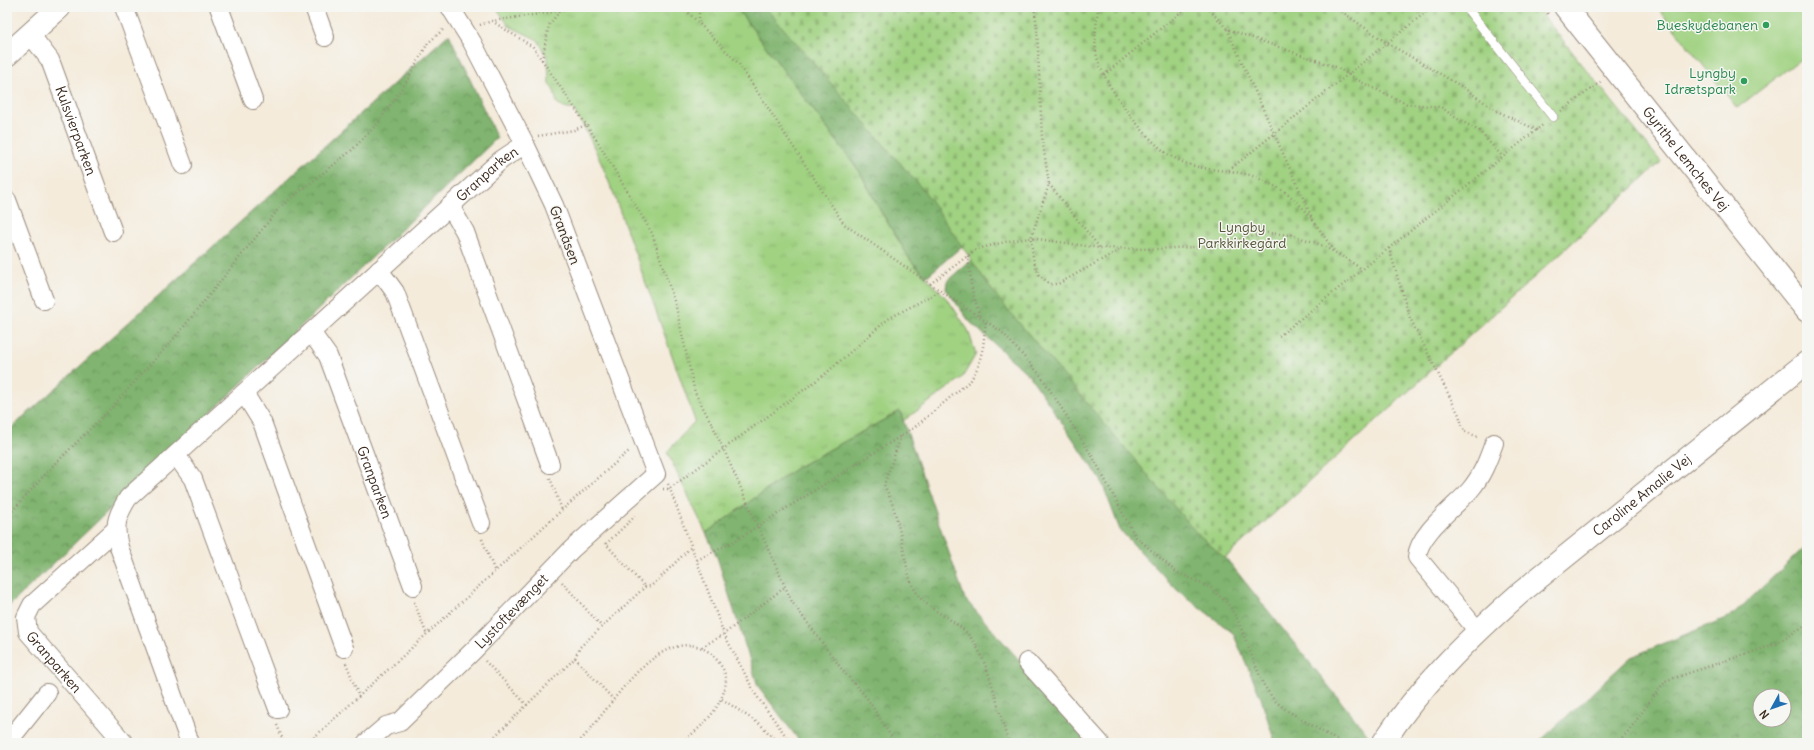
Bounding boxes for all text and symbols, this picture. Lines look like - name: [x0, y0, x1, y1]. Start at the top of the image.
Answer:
- place label: Bueskydebanen: [1657, 16, 1758, 34]
- marker: Bueskydebanen: [1761, 20, 1771, 30]
- place label: Lyngby Idrætspark: [1665, 64, 1736, 98]
- marker: Lyngby Idrætspark: [1739, 76, 1749, 86]
- street label: Kulsvierparken: [51, 83, 100, 178]
- street label: Gyrithe Lemches Vej: [1639, 103, 1733, 215]
- street label: Granparken: [452, 142, 521, 205]
- street label: Granåsen: [546, 203, 584, 267]
- park label: Lyngby Parkkirkegård: [1197, 218, 1287, 252]
- street label: Granparken: [353, 443, 396, 521]
- street label: Caroline Amalie Vej: [1589, 450, 1695, 540]
- street label: Lystoftevænget: [471, 570, 552, 653]
- street label: Granparken: [22, 627, 86, 697]
- north arrow: [1752, 688, 1792, 728]
- text: N: [1757, 707, 1772, 722]

